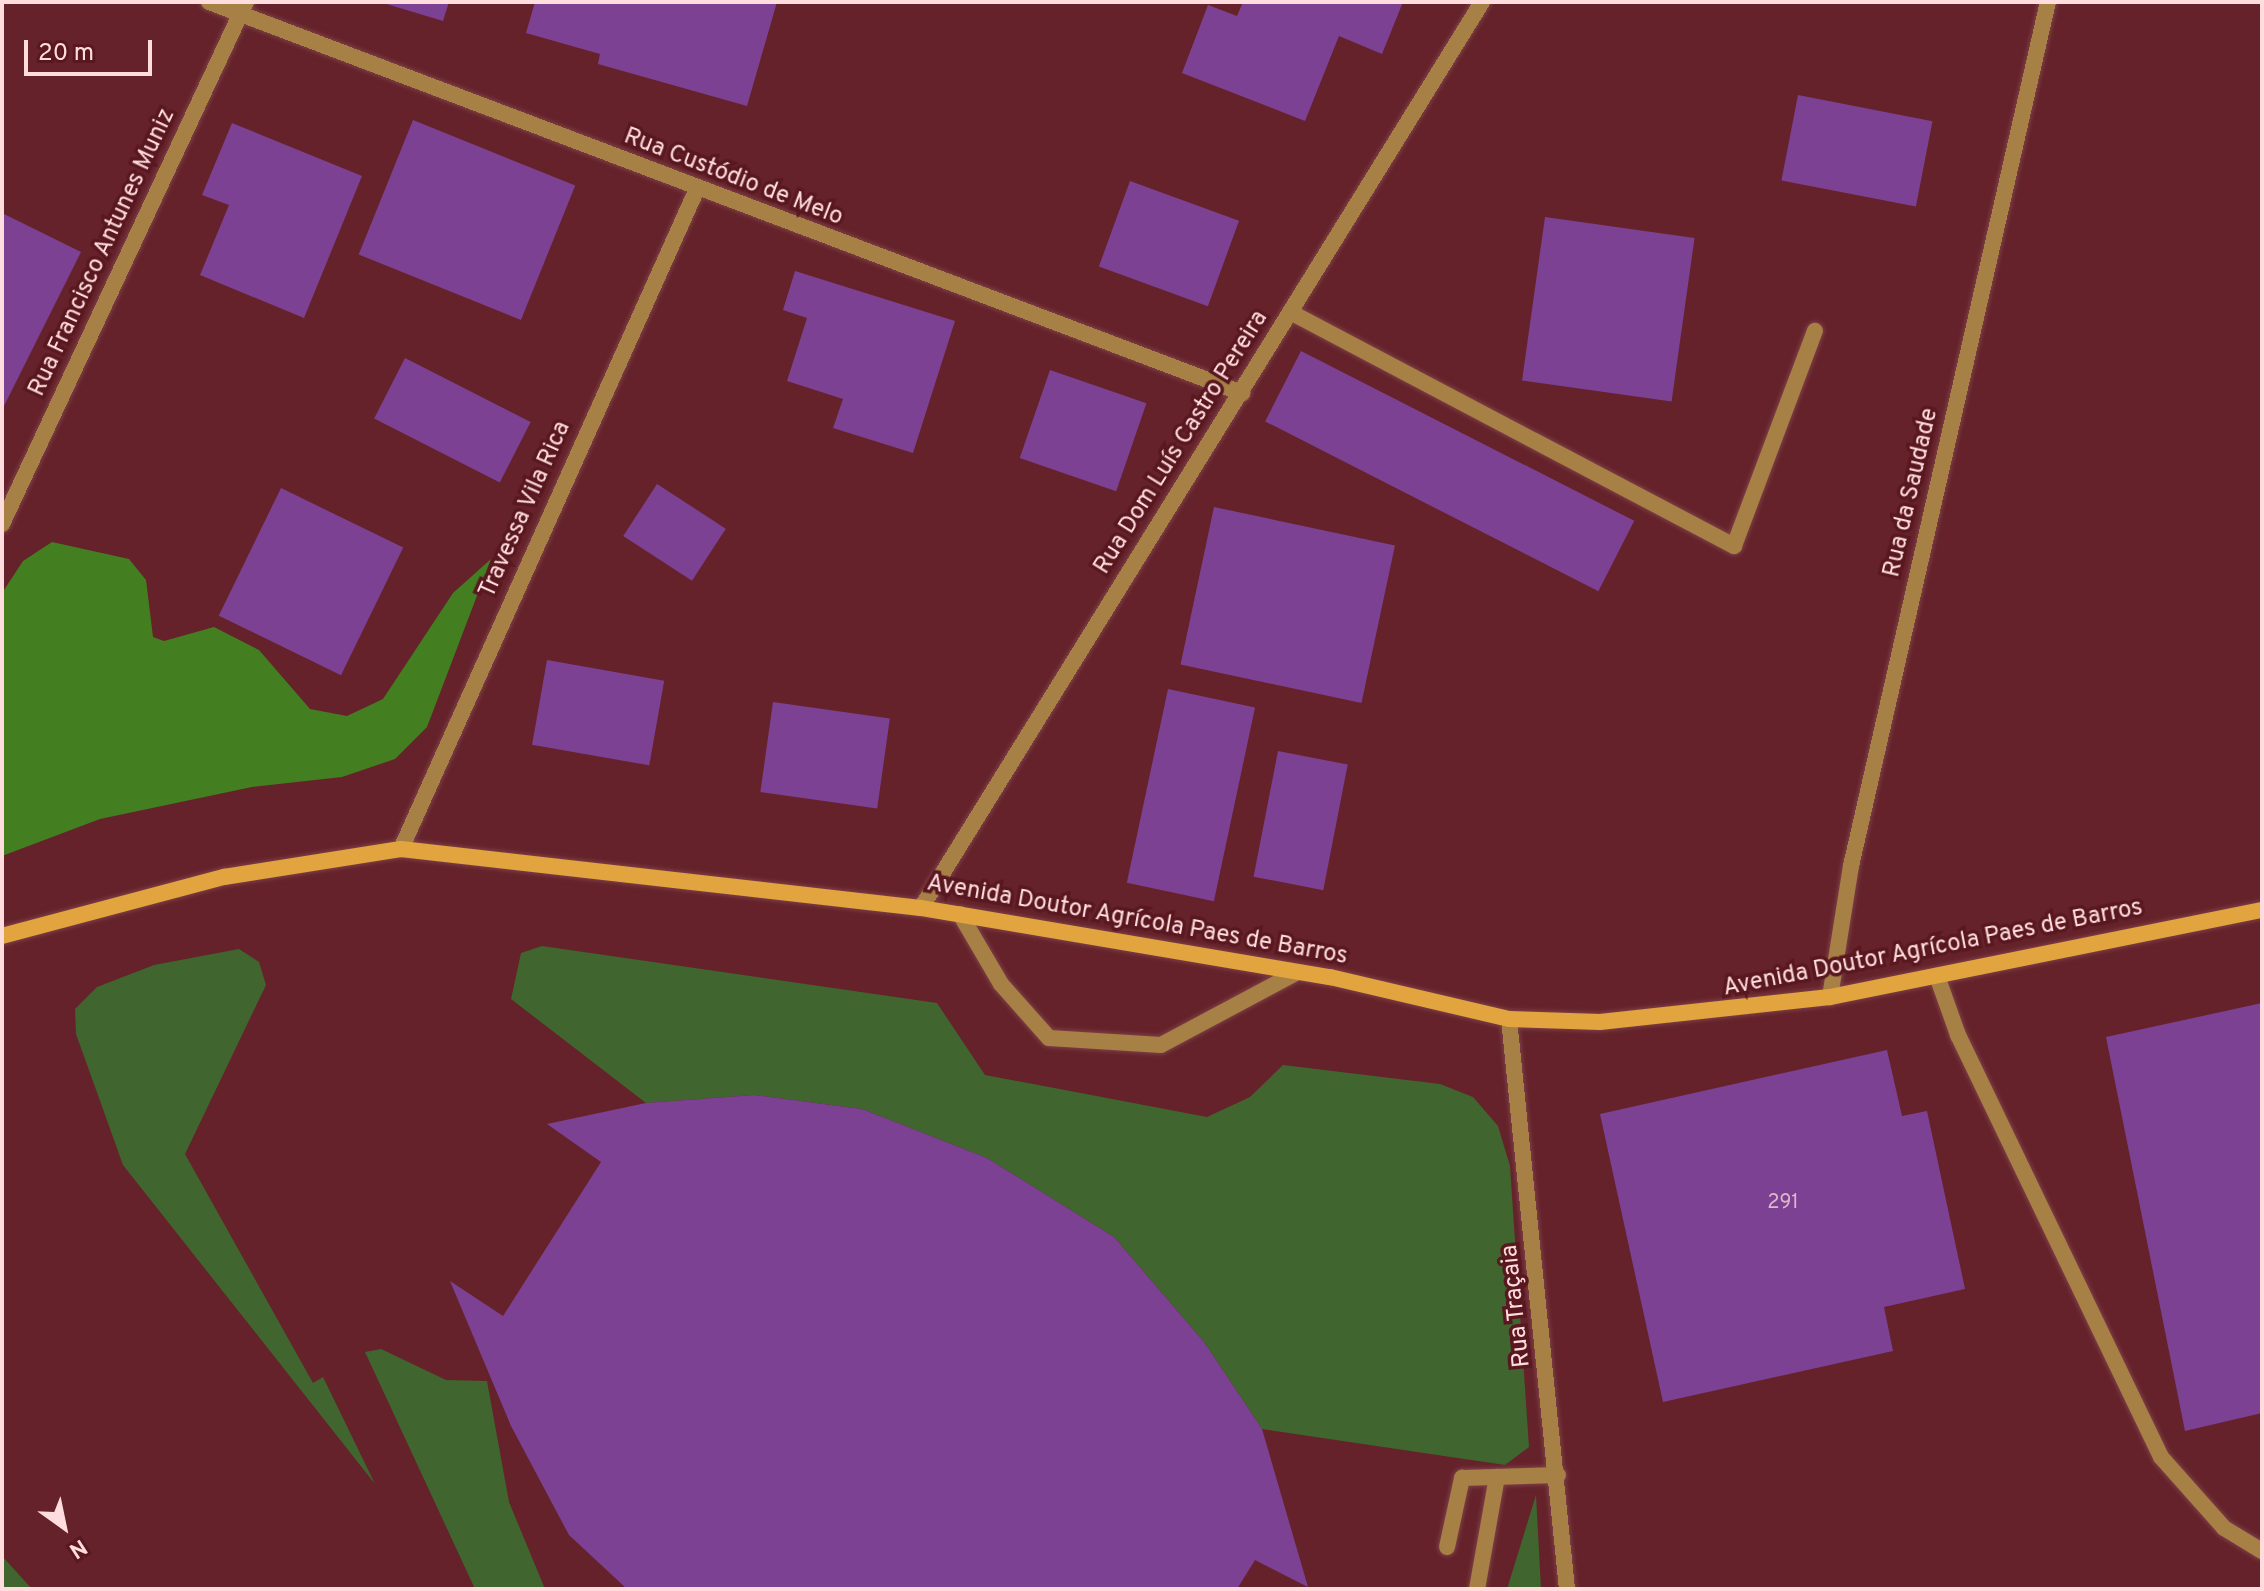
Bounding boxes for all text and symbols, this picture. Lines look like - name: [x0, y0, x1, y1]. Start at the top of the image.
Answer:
- scale bar: [28, 24, 156, 74]
- text: 20 m: [38, 39, 94, 69]
- street label: Rua Francisco Antunes Muniz: [23, 104, 183, 402]
- street label: Rua Custódio de Melo: [619, 123, 847, 233]
- street label: Rua Dom Luís Castro Pereira: [1089, 306, 1275, 580]
- street label: Rua da Saudade: [1879, 406, 1945, 580]
- street label: Travessa Vila Rica: [474, 417, 578, 603]
- street label: Avenida Doutor Agrícola Paes de Barros: [924, 870, 1350, 972]
- street label: Avenida Doutor Agrícola Paes de Barros: [1720, 894, 2146, 1004]
- house number: 291: [1767, 1191, 1799, 1215]
- street label: Rua Traçaia: [1496, 1243, 1538, 1369]
- north arrow: [24, 1487, 104, 1567]
- text: N: [63, 1532, 91, 1563]

